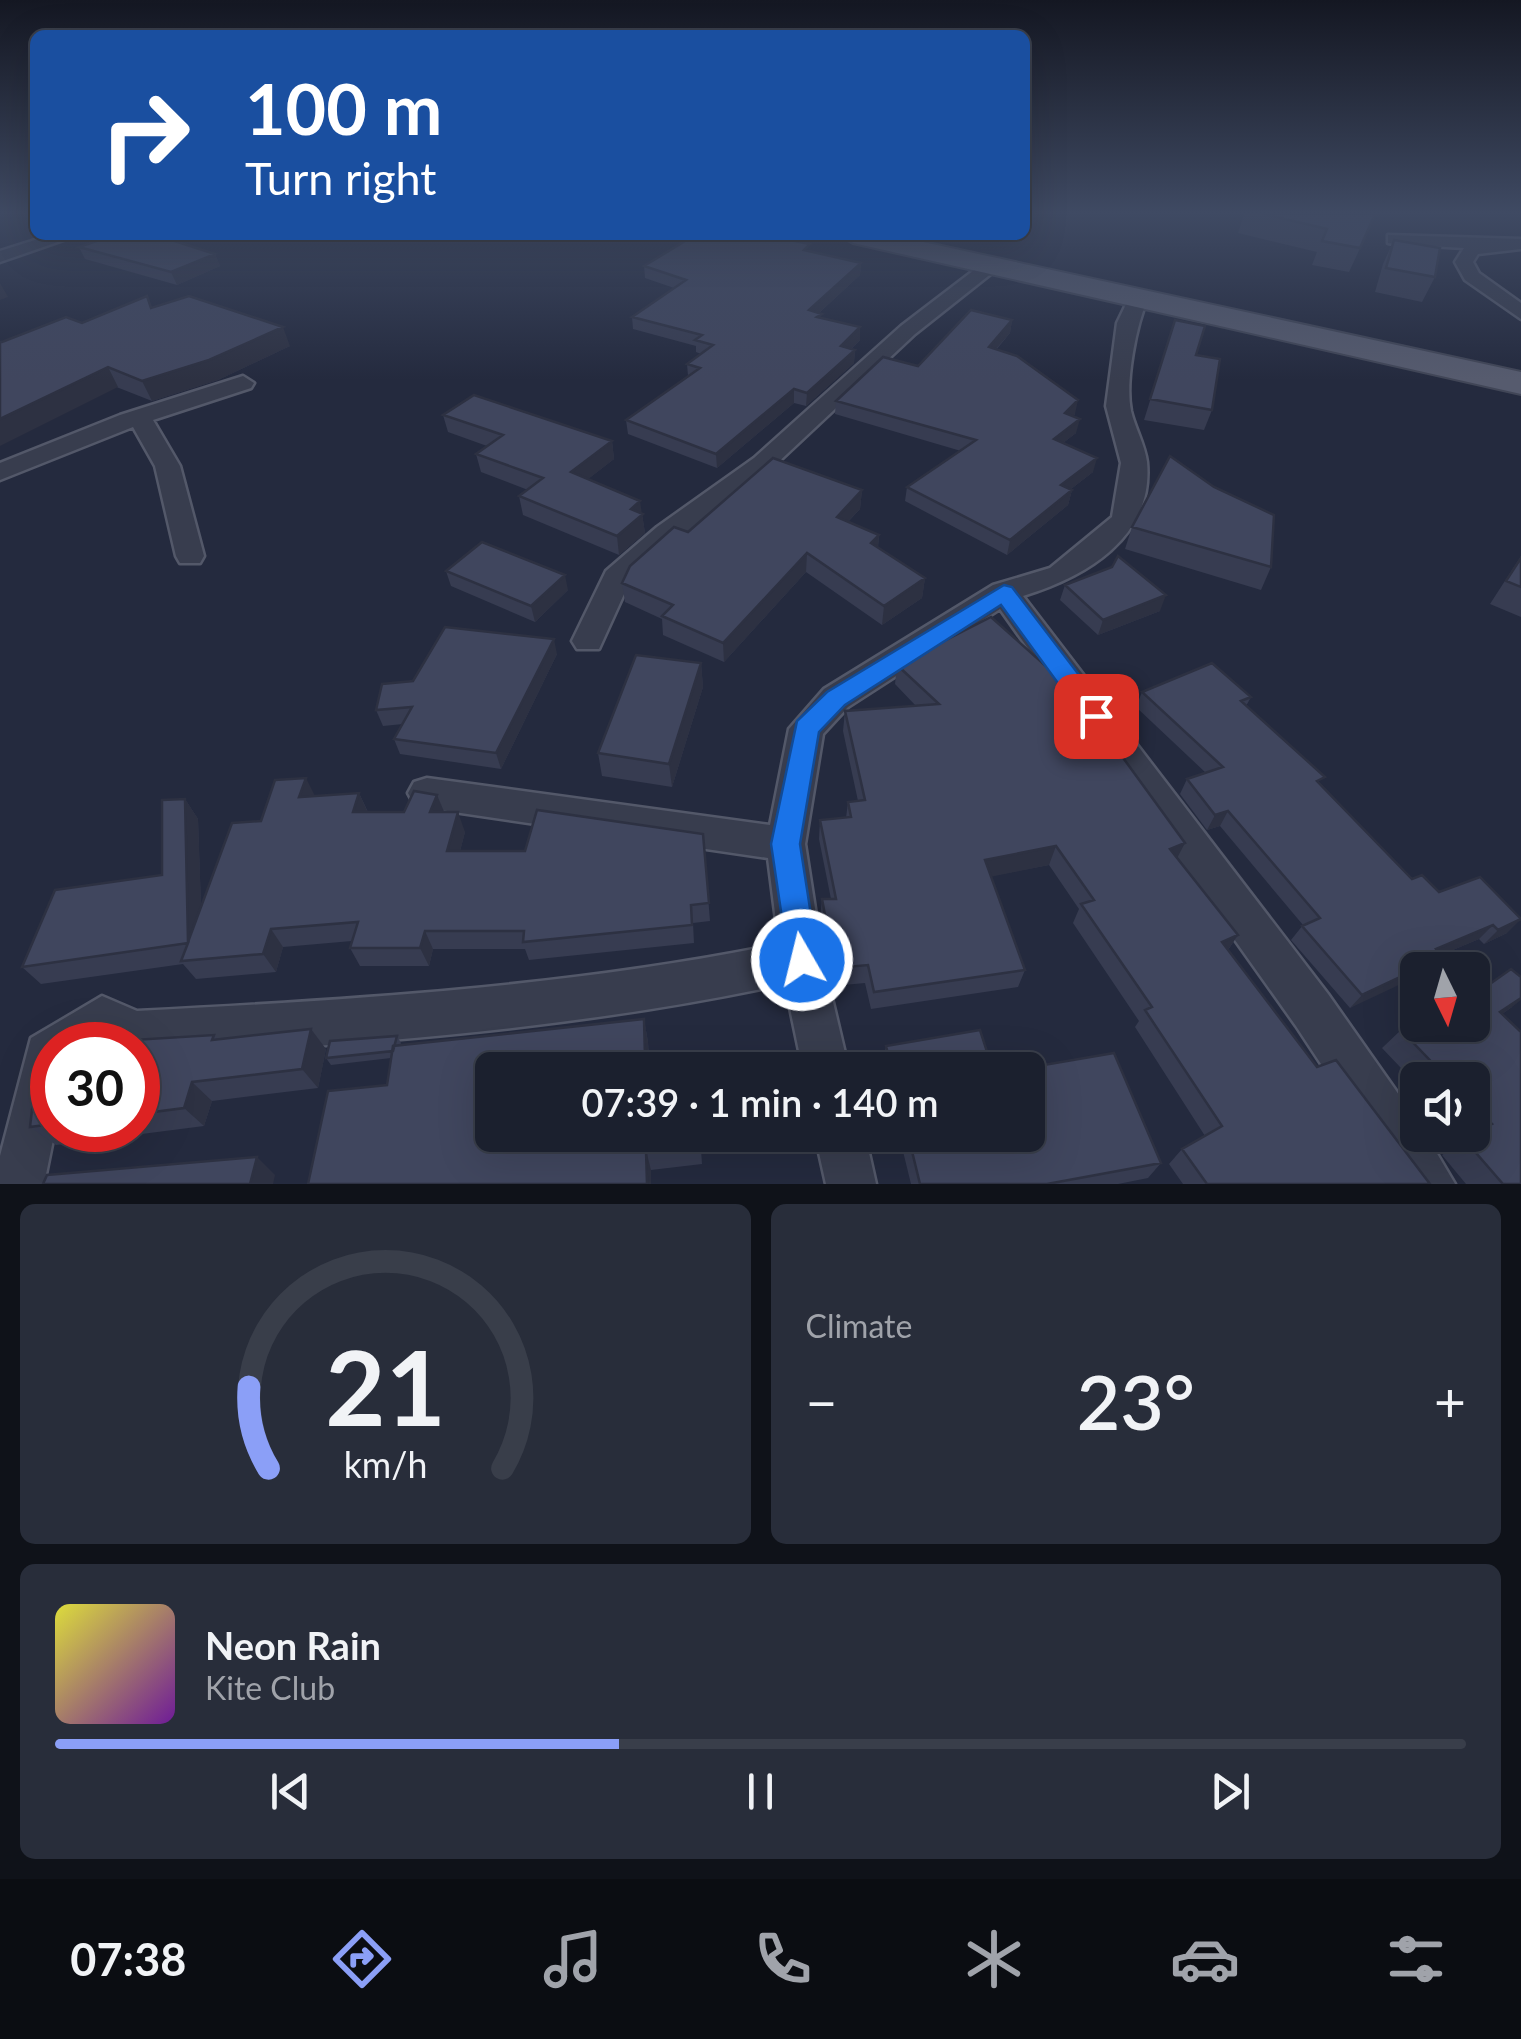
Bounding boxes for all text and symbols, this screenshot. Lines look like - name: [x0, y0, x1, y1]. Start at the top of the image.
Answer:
- text: 100 m: [245, 66, 442, 150]
- icon: right: [80, 70, 210, 200]
- text: Turn right: [245, 151, 436, 205]
- pin: [1054, 674, 1139, 759]
- icon: arrive: [1069, 689, 1124, 744]
- position arrow: [750, 908, 854, 1012]
- north arrow: [1400, 952, 1490, 1042]
- map controls: [1400, 952, 1490, 1152]
- speed limit sign: 30: [30, 1022, 160, 1152]
- button: sound: [1400, 1062, 1490, 1152]
- text: 07:39 · 1 min · 140 m: [582, 1079, 938, 1125]
- text: Climate: [806, 1306, 912, 1345]
- text: 21: [325, 1323, 446, 1448]
- text: 23°: [1077, 1356, 1195, 1446]
- text: −: [806, 1368, 837, 1434]
- text: +: [1434, 1368, 1466, 1434]
- text: km/h: [343, 1443, 427, 1486]
- text: Neon Rain: [205, 1622, 381, 1668]
- text: Kite Club: [205, 1668, 335, 1707]
- icon: previous: [263, 1764, 318, 1819]
- icon: pause: [733, 1764, 788, 1819]
- icon: next: [1203, 1764, 1258, 1819]
- icon: directions: [327, 1924, 397, 1994]
- icon: music: [538, 1924, 608, 1994]
- icon: phone: [748, 1924, 818, 1994]
- icon: climate: [959, 1924, 1029, 1994]
- icon: car: [1170, 1924, 1240, 1994]
- icon: filters: [1381, 1924, 1451, 1994]
- text: 07:38: [70, 1932, 186, 1986]

